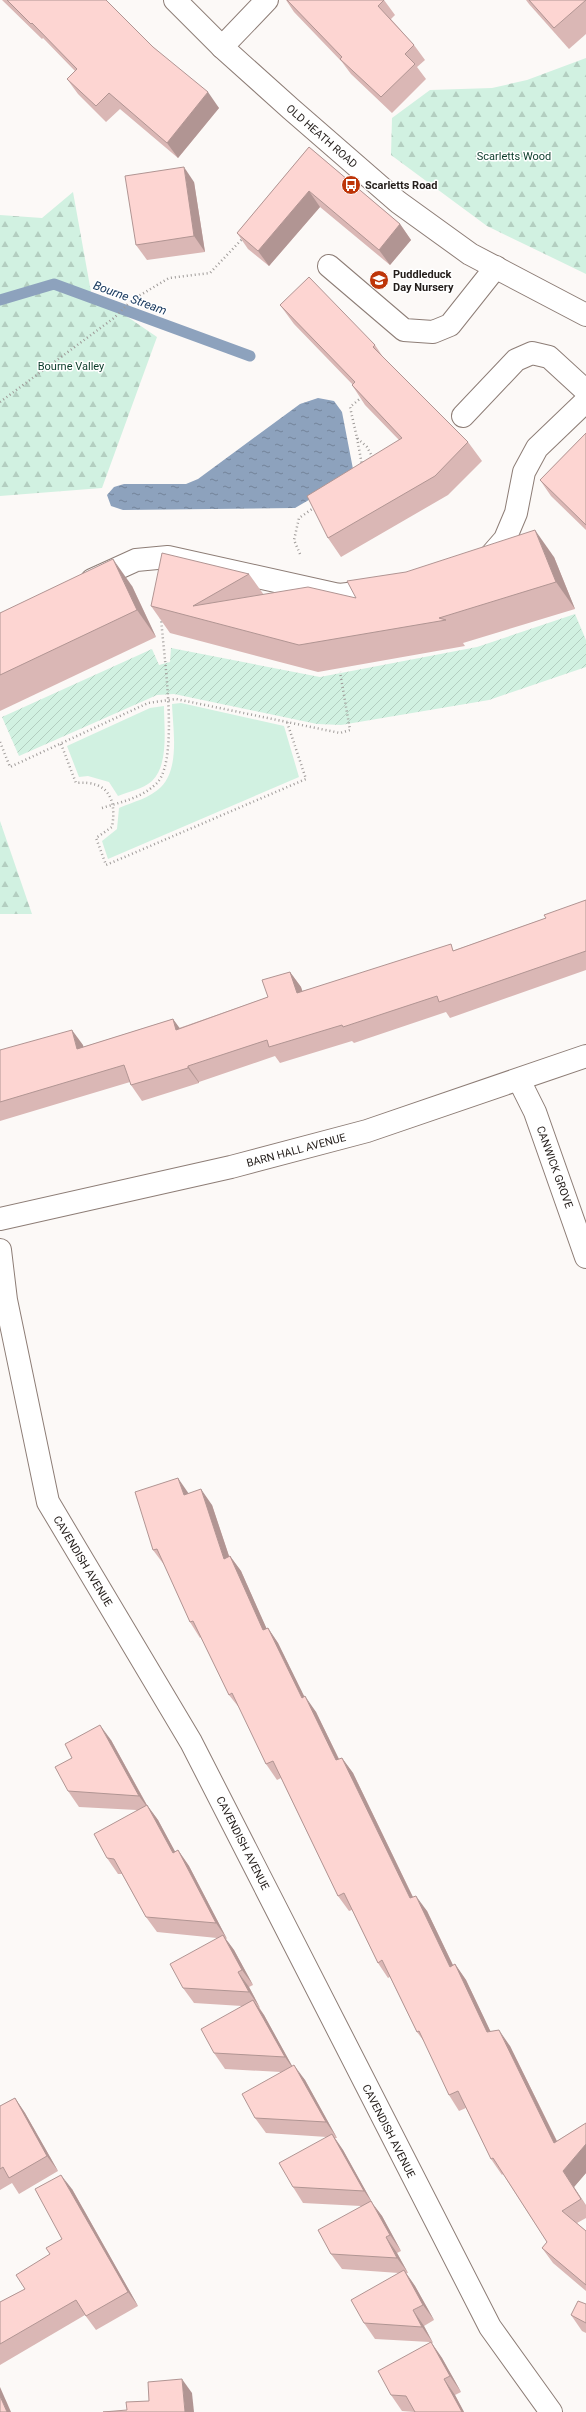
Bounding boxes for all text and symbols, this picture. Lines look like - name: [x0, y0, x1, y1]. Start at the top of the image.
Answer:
- street label: OLD HEATH ROAD: [284, 102, 360, 171]
- park label: Scarletts Wood: [477, 150, 551, 163]
- bus stop icon: Scarletts Road: [340, 174, 362, 196]
- place label: Scarletts Road: [365, 179, 437, 192]
- place label: Puddleduck Day Nursery: [393, 268, 454, 294]
- school or university icon: Puddleduck Day Nursery: [368, 269, 390, 291]
- water label: Bourne Stream: [91, 278, 169, 318]
- park label: Bourne Valley: [38, 360, 105, 373]
- street label: CANWICK GROVE: [534, 1124, 575, 1210]
- street label: BARN HALL AVENUE: [245, 1131, 347, 1170]
- street label: CAVENDISH AVENUE: [50, 1514, 115, 1609]
- street label: CAVENDISH AVENUE: [213, 1794, 272, 1892]
- street label: CAVENDISH AVENUE: [359, 2082, 418, 2180]

